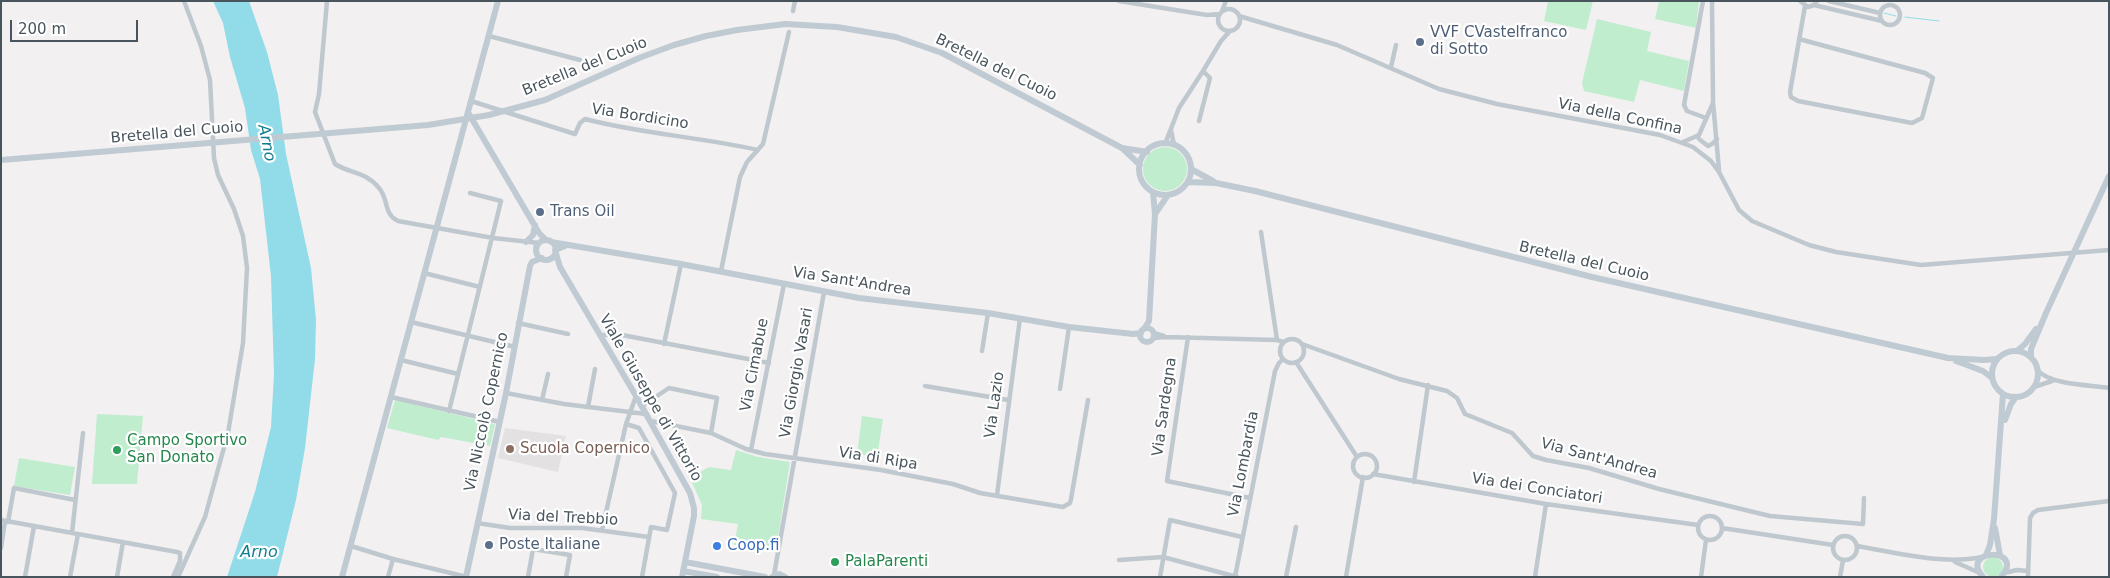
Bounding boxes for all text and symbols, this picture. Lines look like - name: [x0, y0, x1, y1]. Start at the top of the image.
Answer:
- scale bar: [12, 10, 140, 42]
- text: 200 m: [18, 20, 66, 38]
- place label: VVF CVastelfranco di Sotto: [1430, 24, 1567, 59]
- street label: Bretella del Cuoio: [932, 31, 1060, 105]
- street label: Bretella del Cuoio: [520, 34, 650, 100]
- marker: VVF CVastelfranco di Sotto: [1414, 36, 1426, 48]
- street label: Via della Confina: [1556, 95, 1684, 139]
- street label: Via Bordicino: [590, 100, 690, 134]
- street label: Bretella del Cuoio: [110, 118, 244, 148]
- water label: Arno: [253, 123, 279, 163]
- place label: Trans Oil: [550, 203, 615, 221]
- marker: Trans Oil: [534, 206, 546, 218]
- street label: Bretella del Cuoio: [1517, 238, 1651, 286]
- street label: Via Sant'Andrea: [791, 264, 913, 300]
- street label: Via Giorgio Vasari: [777, 306, 817, 440]
- street label: Viale Giuseppe di Vittorio: [595, 311, 705, 485]
- street label: Via Cimabue: [737, 317, 773, 413]
- street label: Via Niccolò Copernico: [461, 331, 513, 493]
- street label: Via Sardegna: [1149, 356, 1181, 458]
- street label: Via Lazio: [981, 371, 1009, 439]
- street label: Via Lombardia: [1225, 410, 1263, 518]
- place label: Campo Sportivo San Donato: [127, 432, 247, 467]
- street label: Via Sant'Andrea: [1539, 435, 1659, 483]
- place label: Scuola Copernico: [520, 440, 650, 458]
- marker: Scuola Copernico: [504, 443, 516, 455]
- marker: Campo Sportivo San Donato: [111, 444, 123, 456]
- street label: Via di Ripa: [837, 444, 919, 474]
- street label: Via dei Conciatori: [1470, 470, 1604, 508]
- street label: Via del Trebbio: [508, 506, 618, 530]
- place label: Poste Italiane: [499, 536, 600, 554]
- place label: Coop.fi: [727, 537, 780, 555]
- marker: Poste Italiane: [483, 539, 495, 551]
- marker: Coop.fi: [711, 540, 723, 552]
- water label: Arno: [240, 543, 278, 563]
- place label: PalaParenti: [845, 553, 928, 571]
- marker: PalaParenti: [829, 556, 841, 568]

